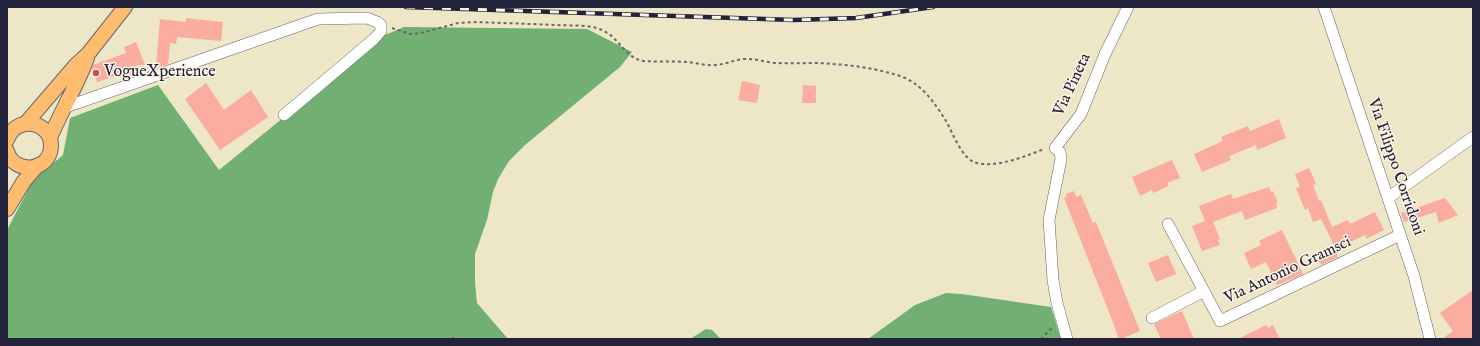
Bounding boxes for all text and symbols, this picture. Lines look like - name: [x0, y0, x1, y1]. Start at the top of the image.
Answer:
- street label: Via Pineta: [1050, 51, 1096, 119]
- place label: VogueXperience: [104, 63, 216, 83]
- marker: VogueXperience: [91, 68, 101, 78]
- street label: Via Filippo Corridoni: [1363, 96, 1427, 238]
- street label: Via Antonio Gramsci: [1221, 233, 1355, 309]

